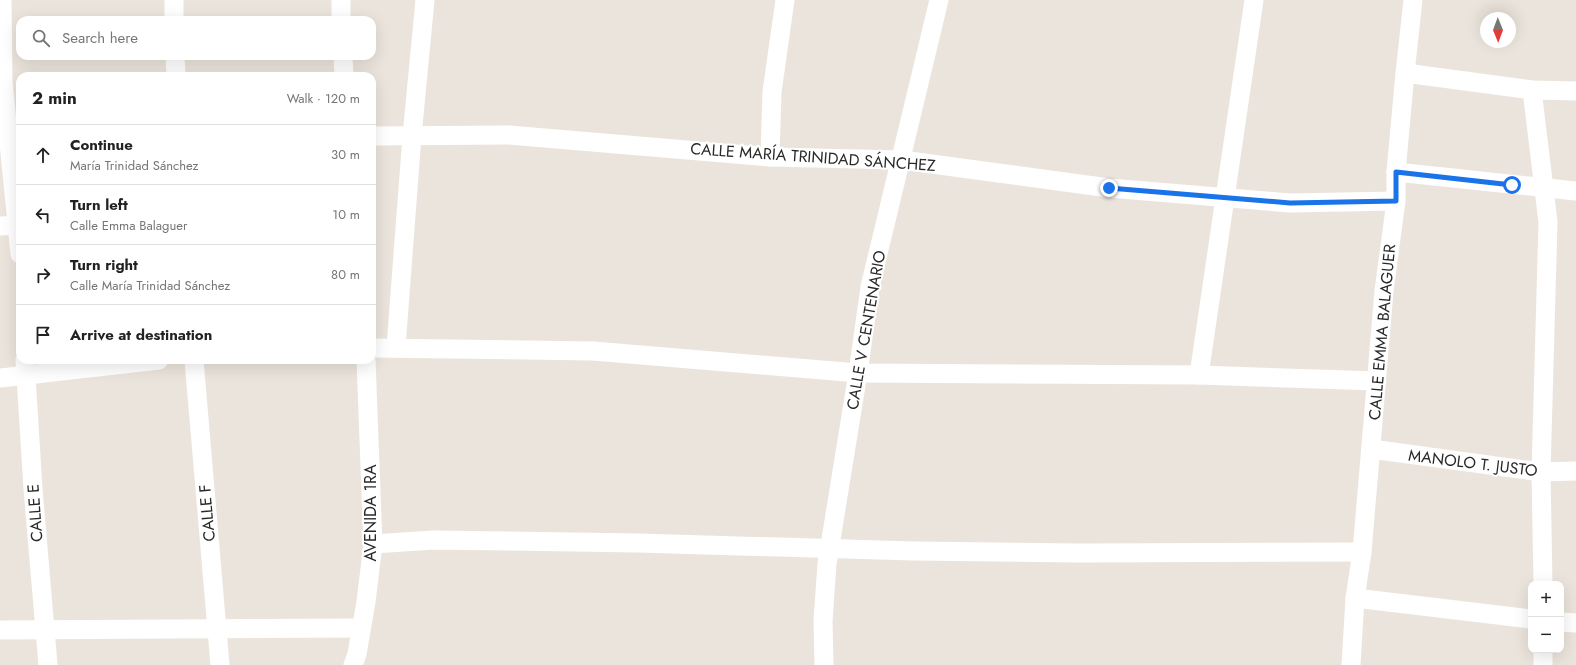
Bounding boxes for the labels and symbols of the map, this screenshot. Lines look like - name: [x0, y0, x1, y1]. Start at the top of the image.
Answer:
- north arrow: [1480, 12, 1516, 48]
- street label: CALLE MARÍA TRINIDAD SÁNCHEZ: [690, 137, 937, 177]
- route start: [1503, 176, 1521, 194]
- route end: [1100, 179, 1118, 197]
- street label: CALLE EMMA BALAGUER: [1363, 243, 1401, 421]
- street label: CALLE V CENTENARIO: [841, 248, 891, 412]
- street label: MANOLO T. JUSTO: [1407, 444, 1539, 482]
- street label: AVENIDA 1RA: [359, 464, 382, 562]
- street label: CALLE E: [22, 483, 48, 543]
- street label: CALLE F: [193, 483, 221, 543]

